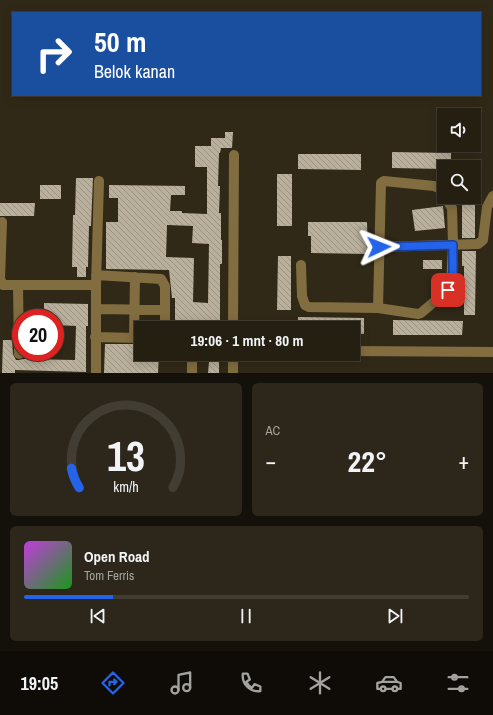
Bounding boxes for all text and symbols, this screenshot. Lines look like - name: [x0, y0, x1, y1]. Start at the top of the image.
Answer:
- text: 50 m: [94, 23, 146, 61]
- icon: right: [28, 28, 80, 80]
- text: Belok kanan: [94, 59, 175, 84]
- map controls: [437, 108, 481, 204]
- button: sound: [437, 108, 481, 152]
- button: search: [437, 160, 481, 204]
- position arrow: [358, 226, 400, 268]
- pin: [431, 273, 465, 307]
- icon: arrive: [437, 279, 459, 301]
- speed limit sign: 20: [12, 309, 64, 361]
- text: 19:06 · 1 mnt · 80 m: [191, 330, 303, 351]
- text: AC: [266, 422, 280, 439]
- text: 13: [107, 427, 145, 483]
- text: 22°: [348, 441, 387, 481]
- text: −: [266, 446, 276, 476]
- text: +: [458, 446, 469, 476]
- text: km/h: [113, 476, 138, 495]
- text: Open Road: [84, 546, 150, 567]
- text: Tom Ferris: [84, 567, 134, 584]
- icon: previous: [87, 605, 109, 627]
- icon: pause: [235, 605, 257, 627]
- icon: next: [384, 605, 406, 627]
- icon: directions: [99, 669, 127, 697]
- icon: music: [168, 669, 196, 697]
- icon: phone: [237, 669, 265, 697]
- icon: climate: [306, 669, 334, 697]
- icon: car: [375, 669, 403, 697]
- icon: filters: [444, 669, 472, 697]
- text: 19:05: [21, 671, 58, 696]

